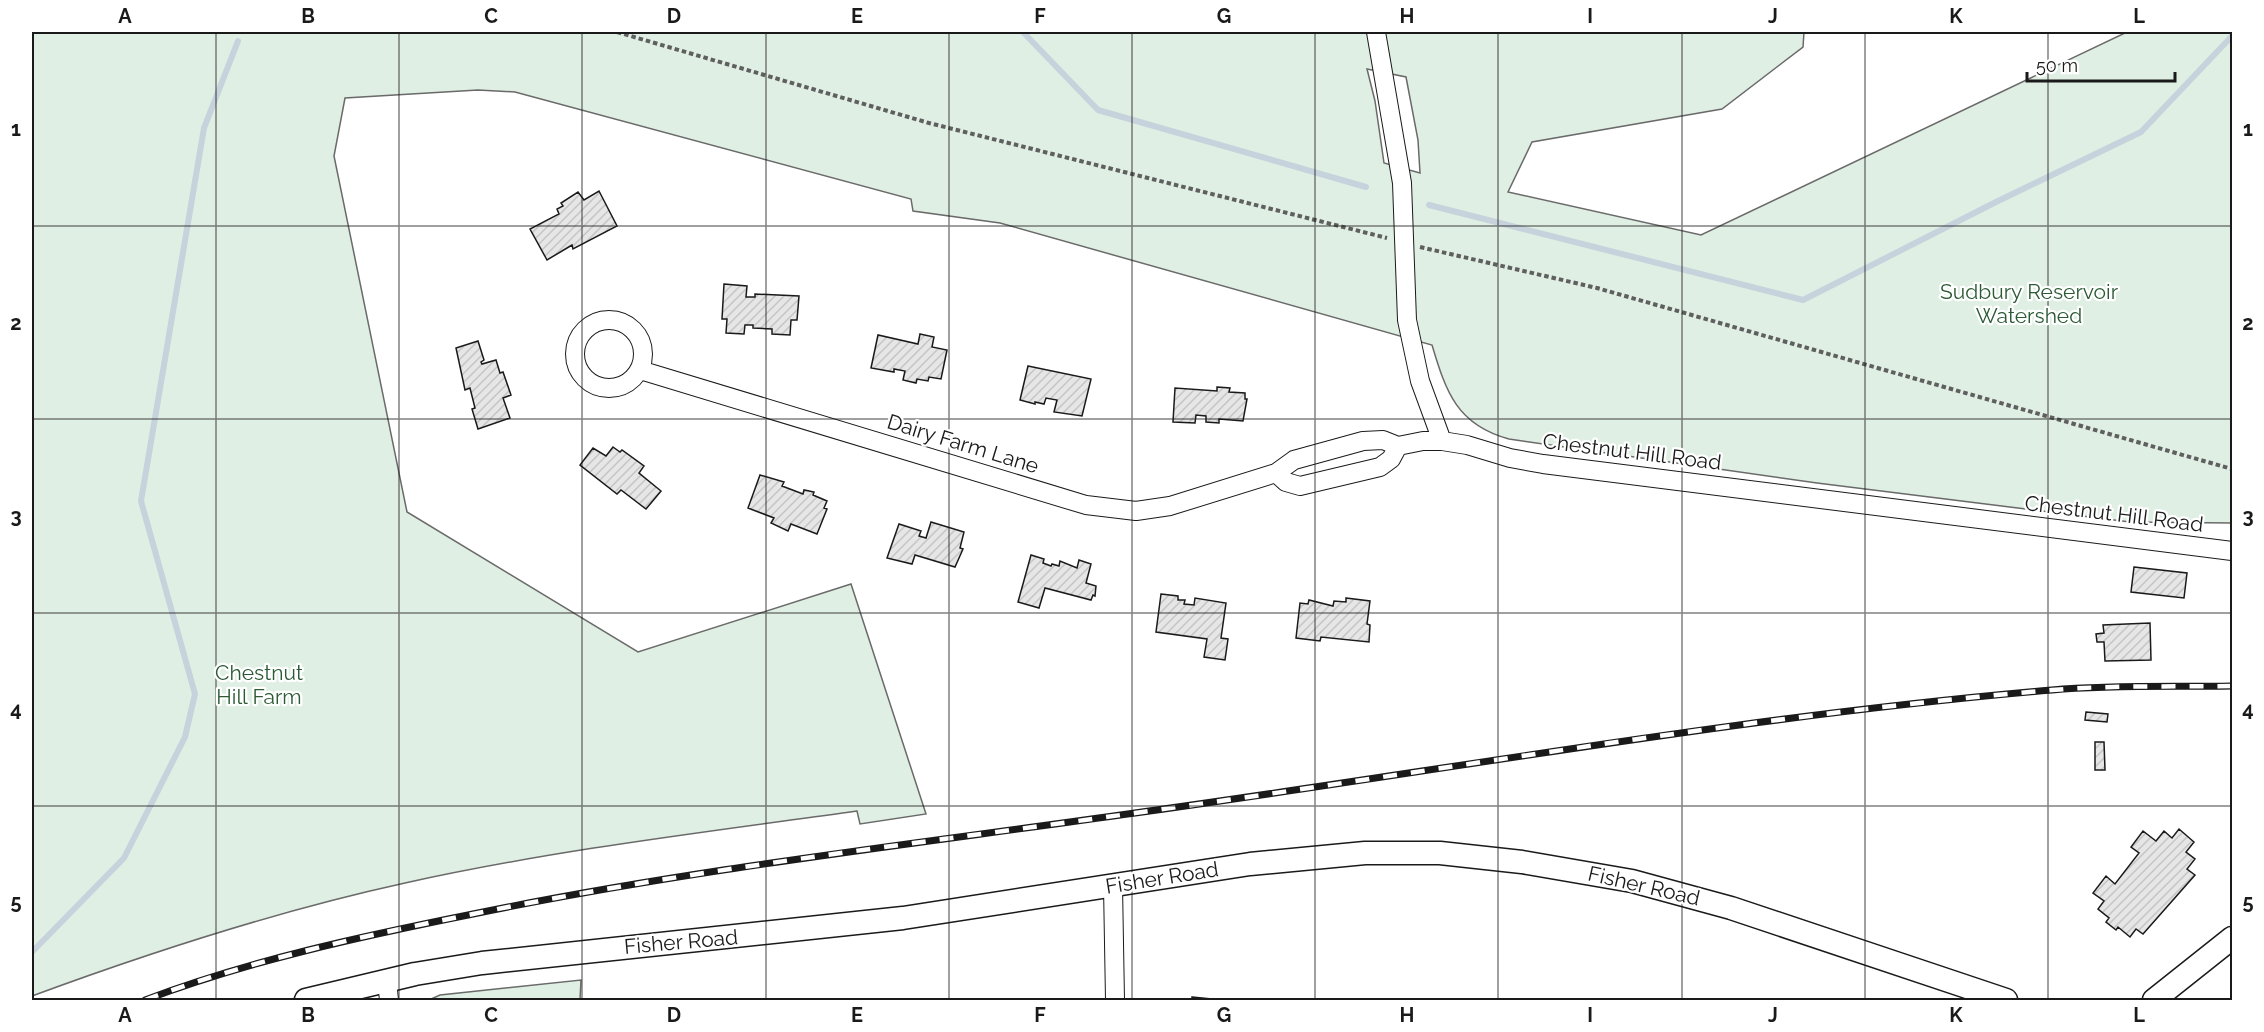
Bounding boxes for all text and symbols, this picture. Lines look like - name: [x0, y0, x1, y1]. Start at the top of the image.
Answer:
- text: A: [118, 4, 132, 28]
- text: B: [301, 4, 315, 28]
- text: C: [484, 4, 498, 28]
- text: D: [667, 4, 681, 28]
- text: E: [851, 4, 863, 28]
- text: F: [1034, 4, 1046, 28]
- text: G: [1217, 4, 1231, 28]
- text: H: [1400, 4, 1414, 28]
- text: I: [1587, 4, 1593, 28]
- text: J: [1768, 4, 1778, 28]
- text: K: [1949, 4, 1963, 28]
- text: L: [2133, 4, 2145, 28]
- scale bar: [2027, 45, 2176, 83]
- text: 50 m: [2036, 55, 2078, 76]
- text: 1: [11, 117, 21, 141]
- text: 1: [2243, 117, 2253, 141]
- park label: Sudbury Reservoir Watershed: [1940, 279, 2119, 328]
- text: 2: [10, 311, 22, 335]
- text: 2: [2242, 311, 2254, 335]
- street label: Dairy Farm Lane: [884, 409, 1042, 478]
- street label: Chestnut Hill Road: [1541, 428, 1723, 475]
- street label: Chestnut Hill Road: [2023, 490, 2205, 537]
- text: 3: [10, 504, 22, 528]
- text: 3: [2242, 504, 2254, 528]
- park label: Chestnut Hill Farm: [215, 660, 303, 709]
- text: 4: [10, 697, 22, 721]
- text: 4: [2242, 697, 2254, 721]
- street label: Fisher Road: [1104, 856, 1220, 899]
- street label: Fisher Road: [1586, 860, 1703, 911]
- text: 5: [10, 890, 22, 914]
- text: 5: [2242, 890, 2254, 914]
- street label: Fisher Road: [623, 924, 739, 959]
- text: A: [118, 1003, 132, 1027]
- text: B: [301, 1003, 315, 1027]
- text: C: [484, 1003, 498, 1027]
- text: D: [667, 1003, 681, 1027]
- text: E: [851, 1003, 863, 1027]
- text: F: [1034, 1003, 1046, 1027]
- text: G: [1217, 1003, 1231, 1027]
- text: H: [1400, 1003, 1414, 1027]
- text: I: [1587, 1003, 1593, 1027]
- text: J: [1768, 1003, 1778, 1027]
- text: K: [1949, 1003, 1963, 1027]
- text: L: [2133, 1003, 2145, 1027]

